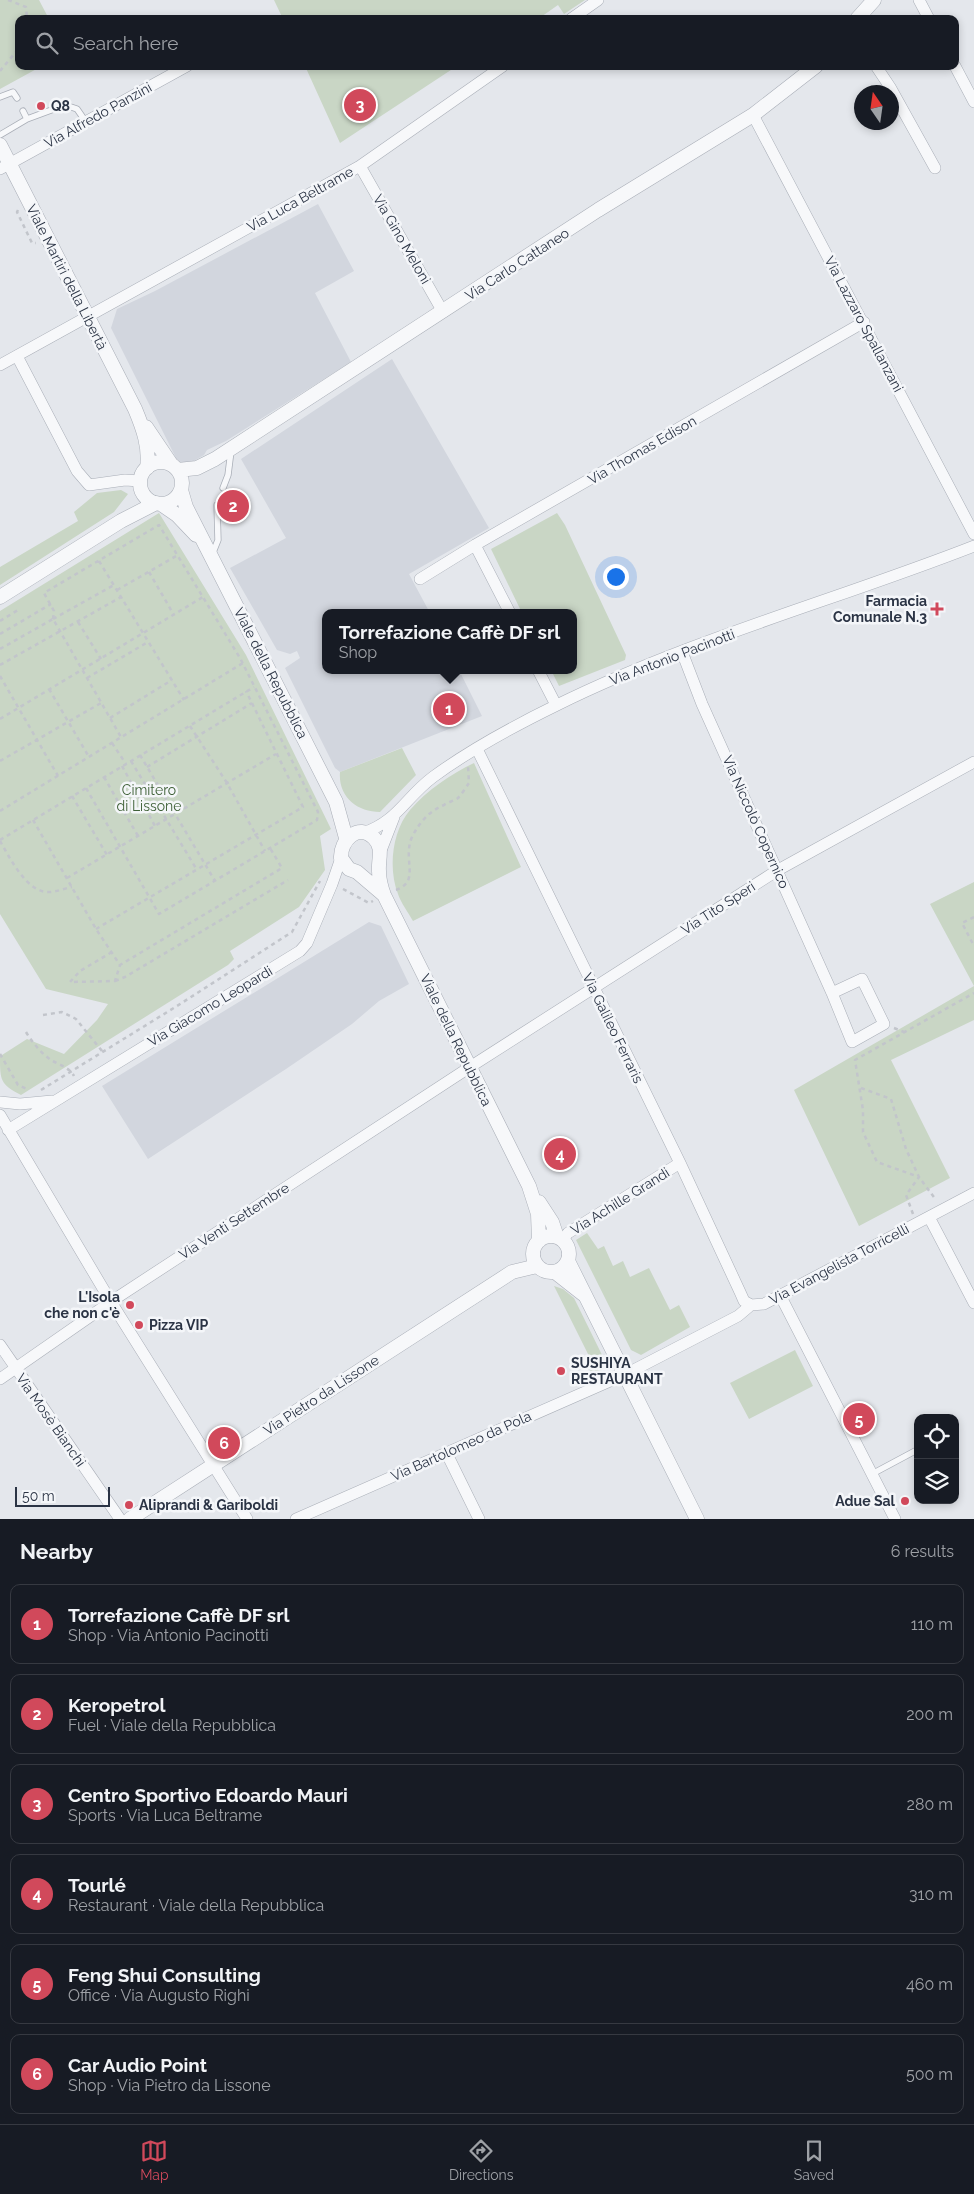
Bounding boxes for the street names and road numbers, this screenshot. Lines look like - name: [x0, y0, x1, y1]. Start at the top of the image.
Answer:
- street label: Via Alfredo Panzini: [42, 79, 154, 151]
- street label: Via Luca Beltrame: [244, 163, 356, 235]
- street label: Via Gino Meloni: [370, 191, 434, 287]
- street label: Viale Martiri della Libertà: [23, 202, 111, 352]
- street label: Via Carlo Cattaneo: [462, 224, 572, 304]
- street label: Via Lazzaro Spallanzani: [821, 253, 907, 395]
- street label: Via Thomas Edison: [585, 412, 699, 488]
- street label: Viale della Repubblica: [231, 605, 311, 741]
- street label: Via Antonio Pacinotti: [607, 626, 737, 688]
- street label: Via Niccolò Copernico: [719, 753, 793, 891]
- street label: Via Tito Speri: [678, 878, 758, 938]
- street label: Via Giacomo Leopardi: [145, 962, 275, 1050]
- street label: Via Galileo Ferraris: [579, 970, 647, 1086]
- street label: Viale della Repubblica: [417, 971, 495, 1109]
- street label: Via Achille Grandi: [568, 1164, 672, 1238]
- street label: Via Venti Settembre: [176, 1179, 292, 1263]
- street label: Via Evangelista Torricelli: [766, 1220, 912, 1308]
- street label: Via Pietro da Lissone: [260, 1352, 382, 1438]
- street label: Via Mosè Bianchi: [13, 1370, 89, 1470]
- street label: Via Bartolomeo da Pola: [388, 1408, 534, 1484]

